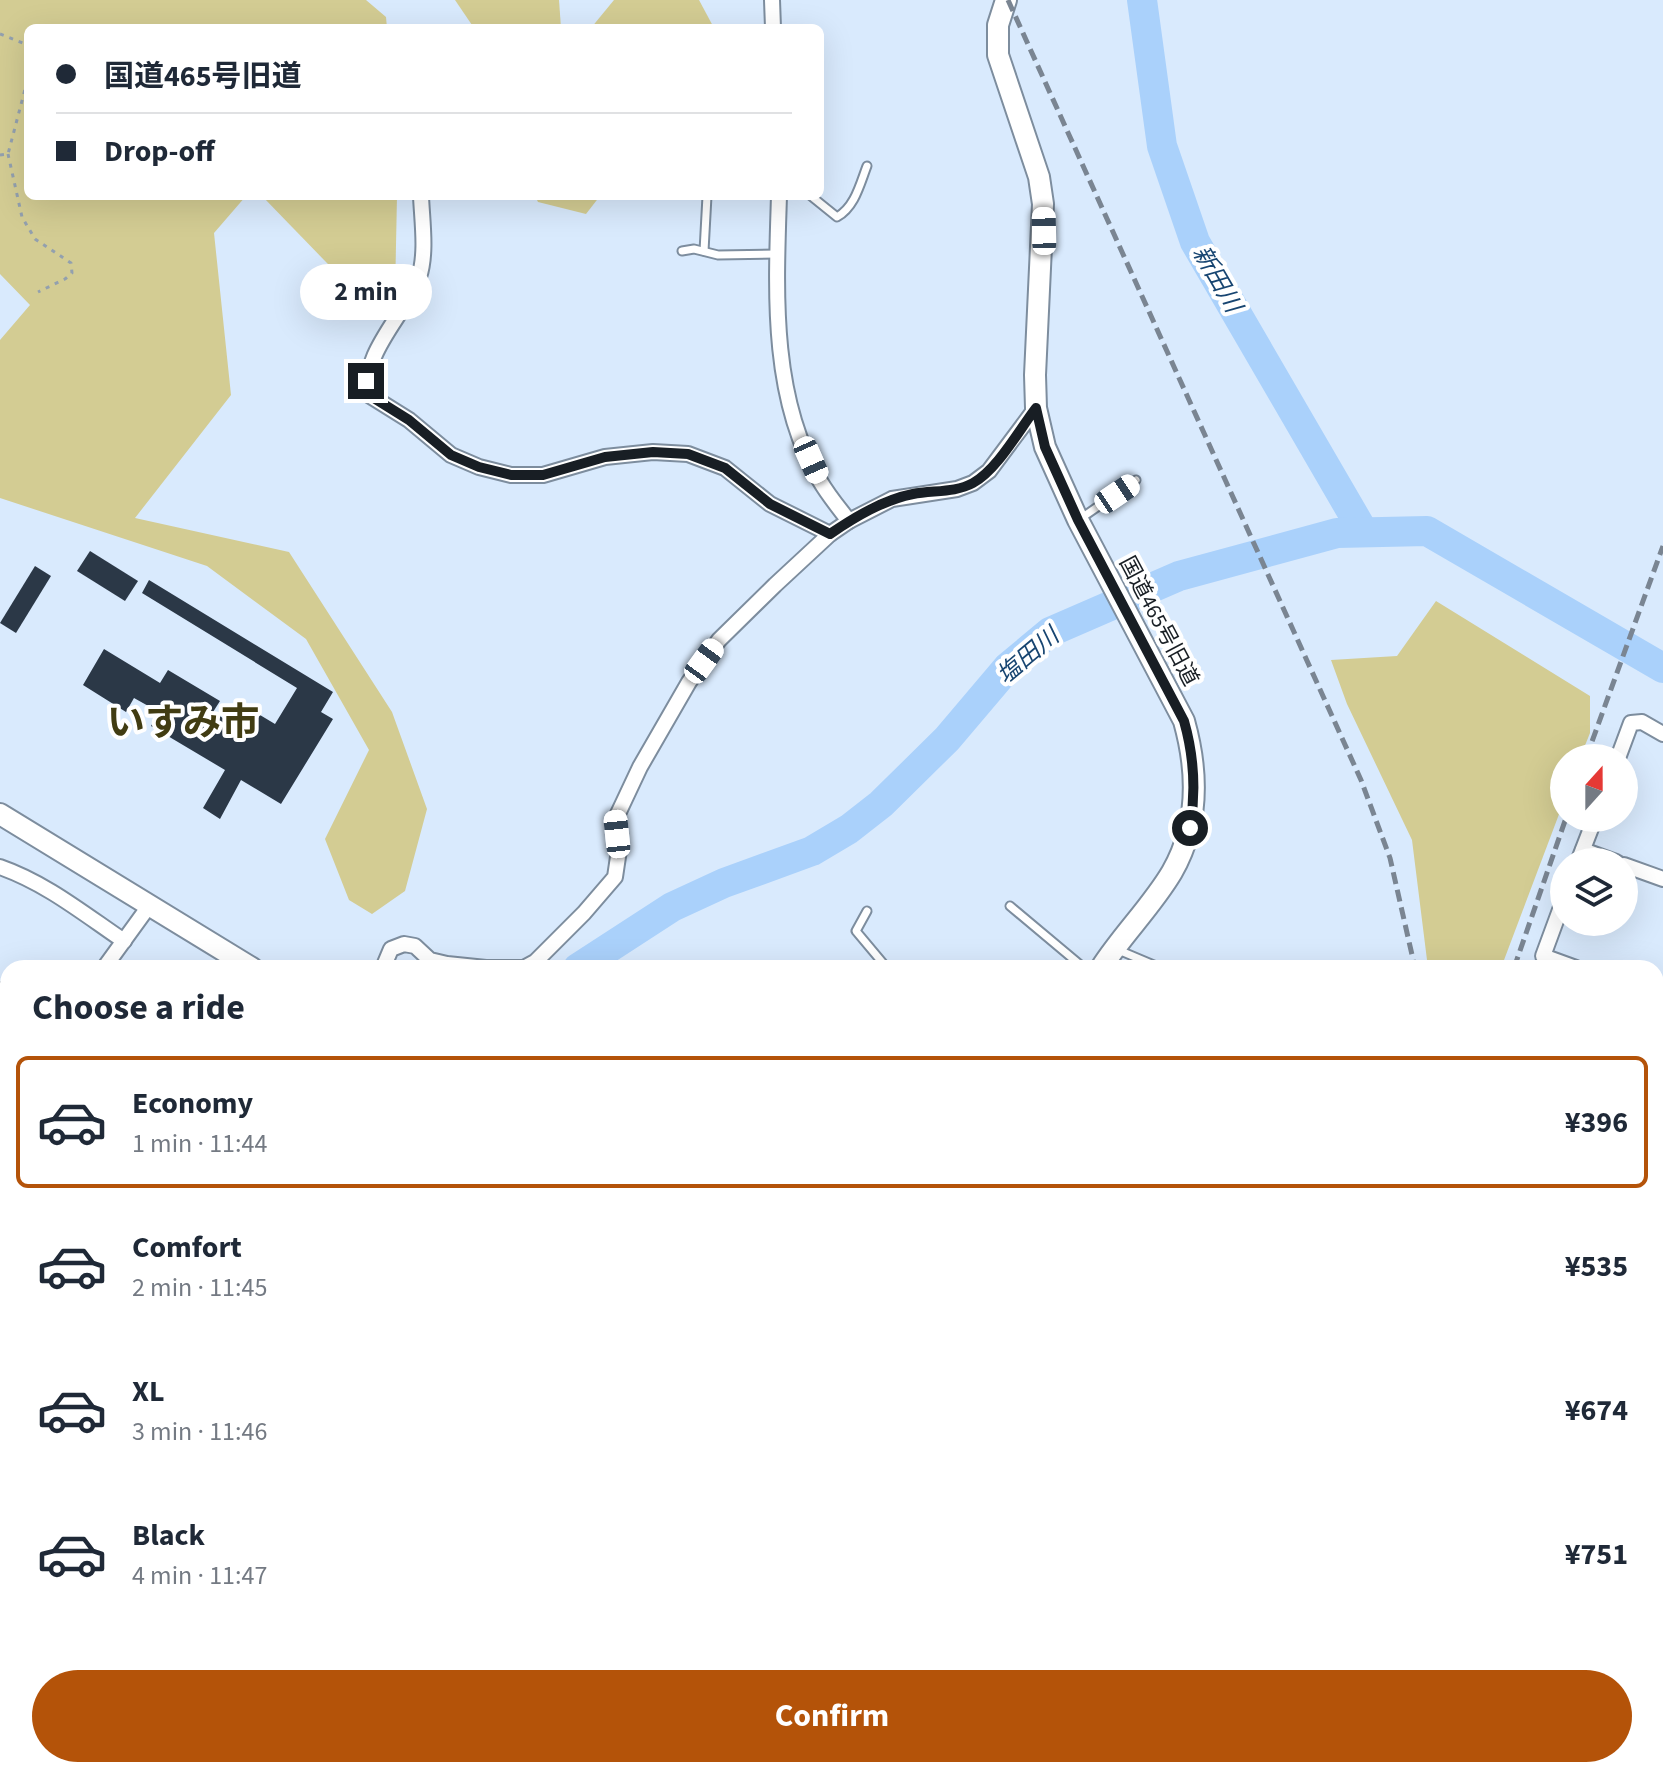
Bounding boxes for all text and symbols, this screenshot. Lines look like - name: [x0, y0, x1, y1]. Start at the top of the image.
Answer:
- text: 国道465号旧道: [104, 55, 302, 98]
- text: Drop-off: [104, 130, 215, 173]
- car: [1032, 207, 1056, 255]
- water label: 新田川: [1184, 239, 1252, 322]
- callout: 2 min: [300, 265, 432, 321]
- text: 2 min: [334, 273, 398, 310]
- route end: [348, 363, 384, 399]
- car: [790, 433, 832, 487]
- car: [1090, 471, 1144, 517]
- street label: 国道465号旧道: [1111, 550, 1207, 692]
- water label: 塩田川: [989, 618, 1069, 693]
- car: [680, 635, 728, 687]
- district label: いすみ市: [107, 696, 259, 750]
- north arrow: [1550, 744, 1638, 832]
- map controls: [1550, 744, 1638, 936]
- car: [603, 809, 631, 859]
- route start: [1172, 810, 1208, 846]
- button: layers: [1550, 848, 1638, 936]
- text: Choose a ride: [32, 982, 245, 1033]
- text: Economy: [132, 1082, 253, 1125]
- icon: car: [36, 1086, 108, 1158]
- text: ¥396: [1565, 1101, 1628, 1144]
- text: 1 min · 11:44: [132, 1125, 267, 1162]
- text: Comfort: [132, 1226, 242, 1269]
- icon: car: [36, 1230, 108, 1302]
- text: ¥535: [1565, 1245, 1628, 1288]
- text: 2 min · 11:45: [132, 1269, 267, 1306]
- text: XL: [132, 1370, 165, 1413]
- icon: car: [36, 1374, 108, 1446]
- text: ¥674: [1565, 1389, 1628, 1432]
- text: 3 min · 11:46: [132, 1413, 267, 1450]
- text: Black: [132, 1514, 205, 1557]
- icon: car: [36, 1518, 108, 1590]
- text: ¥751: [1565, 1533, 1628, 1576]
- text: 4 min · 11:47: [132, 1557, 267, 1594]
- button: Confirm: [32, 1670, 1632, 1762]

